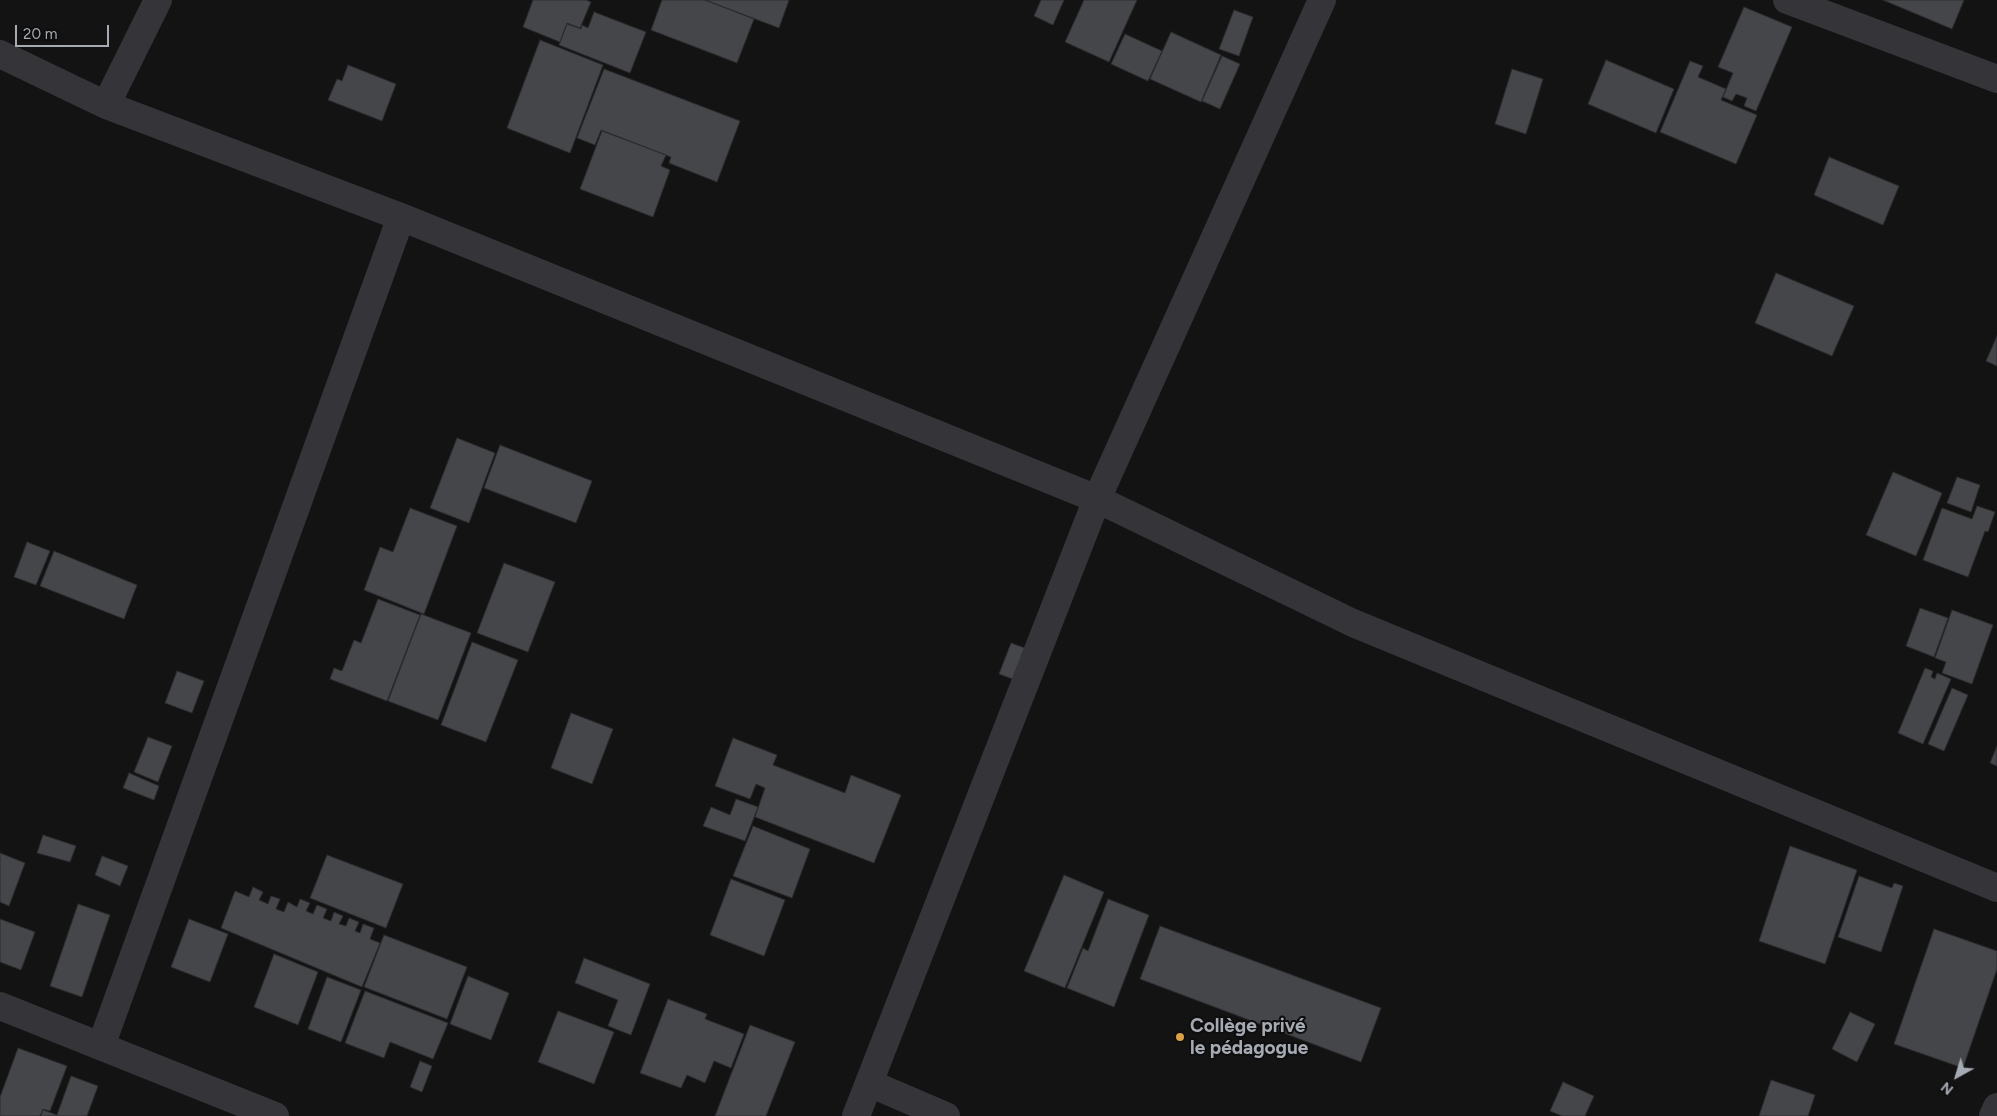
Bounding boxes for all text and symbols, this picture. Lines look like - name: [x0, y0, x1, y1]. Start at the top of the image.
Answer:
- scale bar: [18, 15, 111, 47]
- text: 20 m: [23, 25, 57, 43]
- place label: Collège privé le pédagogue: [1190, 1015, 1308, 1059]
- marker: Collège privé le pédagogue: [1174, 1031, 1186, 1043]
- north arrow: [1932, 1051, 1982, 1101]
- text: N: [1938, 1078, 1957, 1098]

